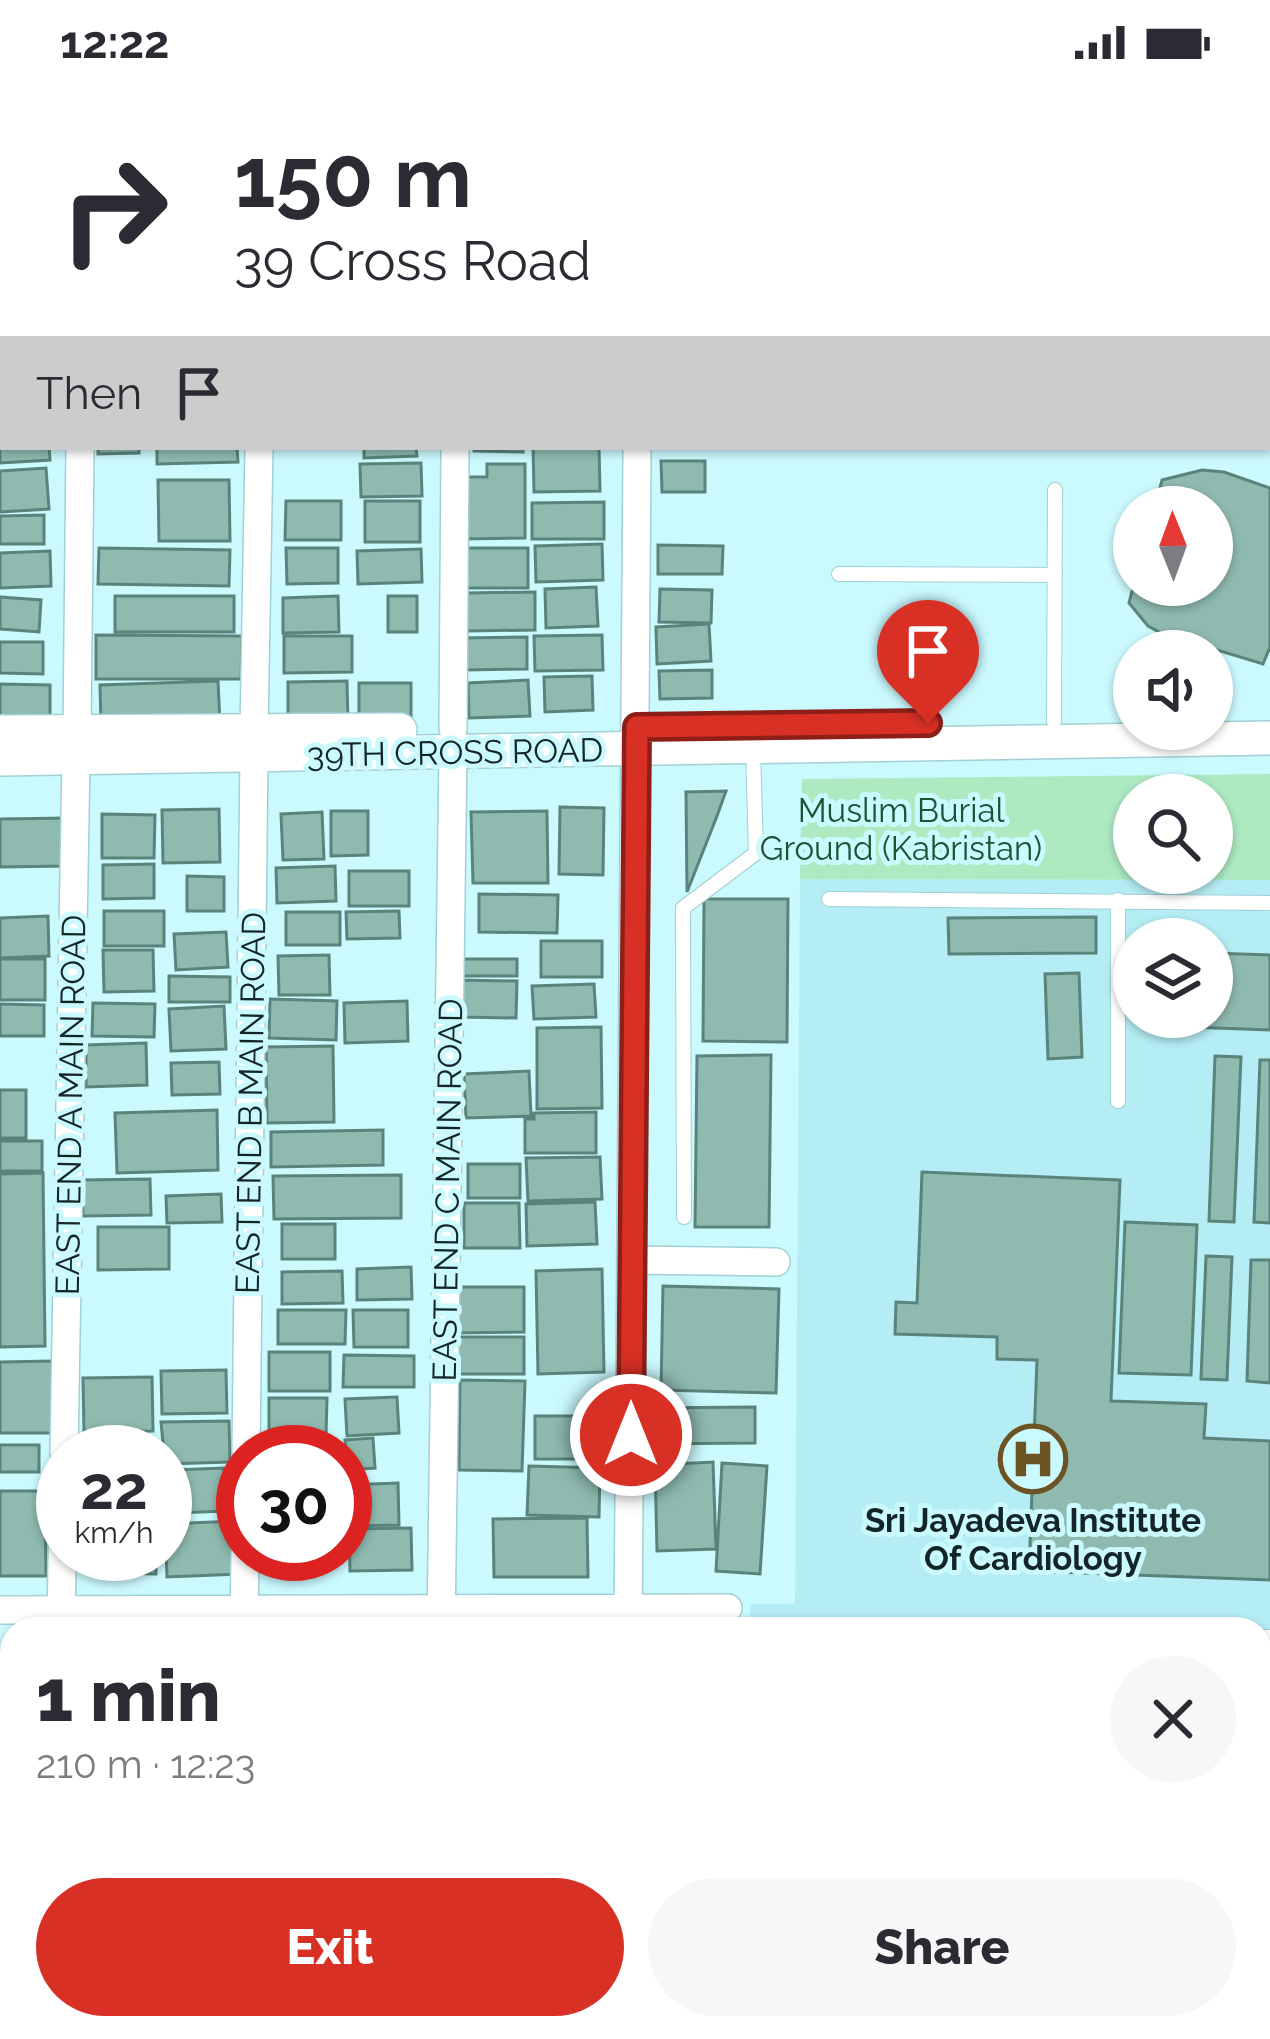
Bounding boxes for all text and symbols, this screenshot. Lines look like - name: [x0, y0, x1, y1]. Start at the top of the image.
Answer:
- text: 12:22: [60, 16, 170, 69]
- text: 150 m: [234, 128, 472, 227]
- icon: right: [36, 132, 192, 288]
- text: 39 Cross Road: [234, 229, 591, 293]
- icon: arrive: [166, 360, 232, 426]
- text: Then: [36, 367, 142, 420]
- north arrow: [1113, 486, 1233, 606]
- map controls: [1113, 486, 1233, 1038]
- pin: [877, 600, 979, 723]
- icon: arrive: [895, 618, 961, 684]
- button: sound: [1113, 630, 1233, 750]
- street label: 39TH CROSS ROAD: [307, 730, 603, 775]
- button: search: [1113, 774, 1233, 894]
- park label: Muslim Burial Ground (Kabristan): [760, 791, 1042, 868]
- street label: EAST END B MAIN ROAD: [228, 912, 273, 1294]
- street label: EAST END A MAIN ROAD: [48, 914, 93, 1296]
- button: layers: [1113, 918, 1233, 1038]
- street label: EAST END C MAIN ROAD: [425, 998, 470, 1382]
- position arrow: [568, 1372, 694, 1498]
- hospital icon: Sri Jayadeva Institute Of Cardiology: [998, 1424, 1068, 1494]
- speed limit sign: 30: [216, 1425, 372, 1581]
- text: 22: [80, 1453, 148, 1523]
- place label: Sri Jayadeva Institute Of Cardiology: [865, 1501, 1201, 1578]
- text: km/h: [74, 1515, 154, 1550]
- text: 1 min: [36, 1653, 221, 1738]
- button: close: [1110, 1656, 1236, 1782]
- text: 210 m · 12:23: [36, 1741, 255, 1787]
- button: Exit: [36, 1878, 624, 2016]
- button: Share: [648, 1878, 1236, 2016]

